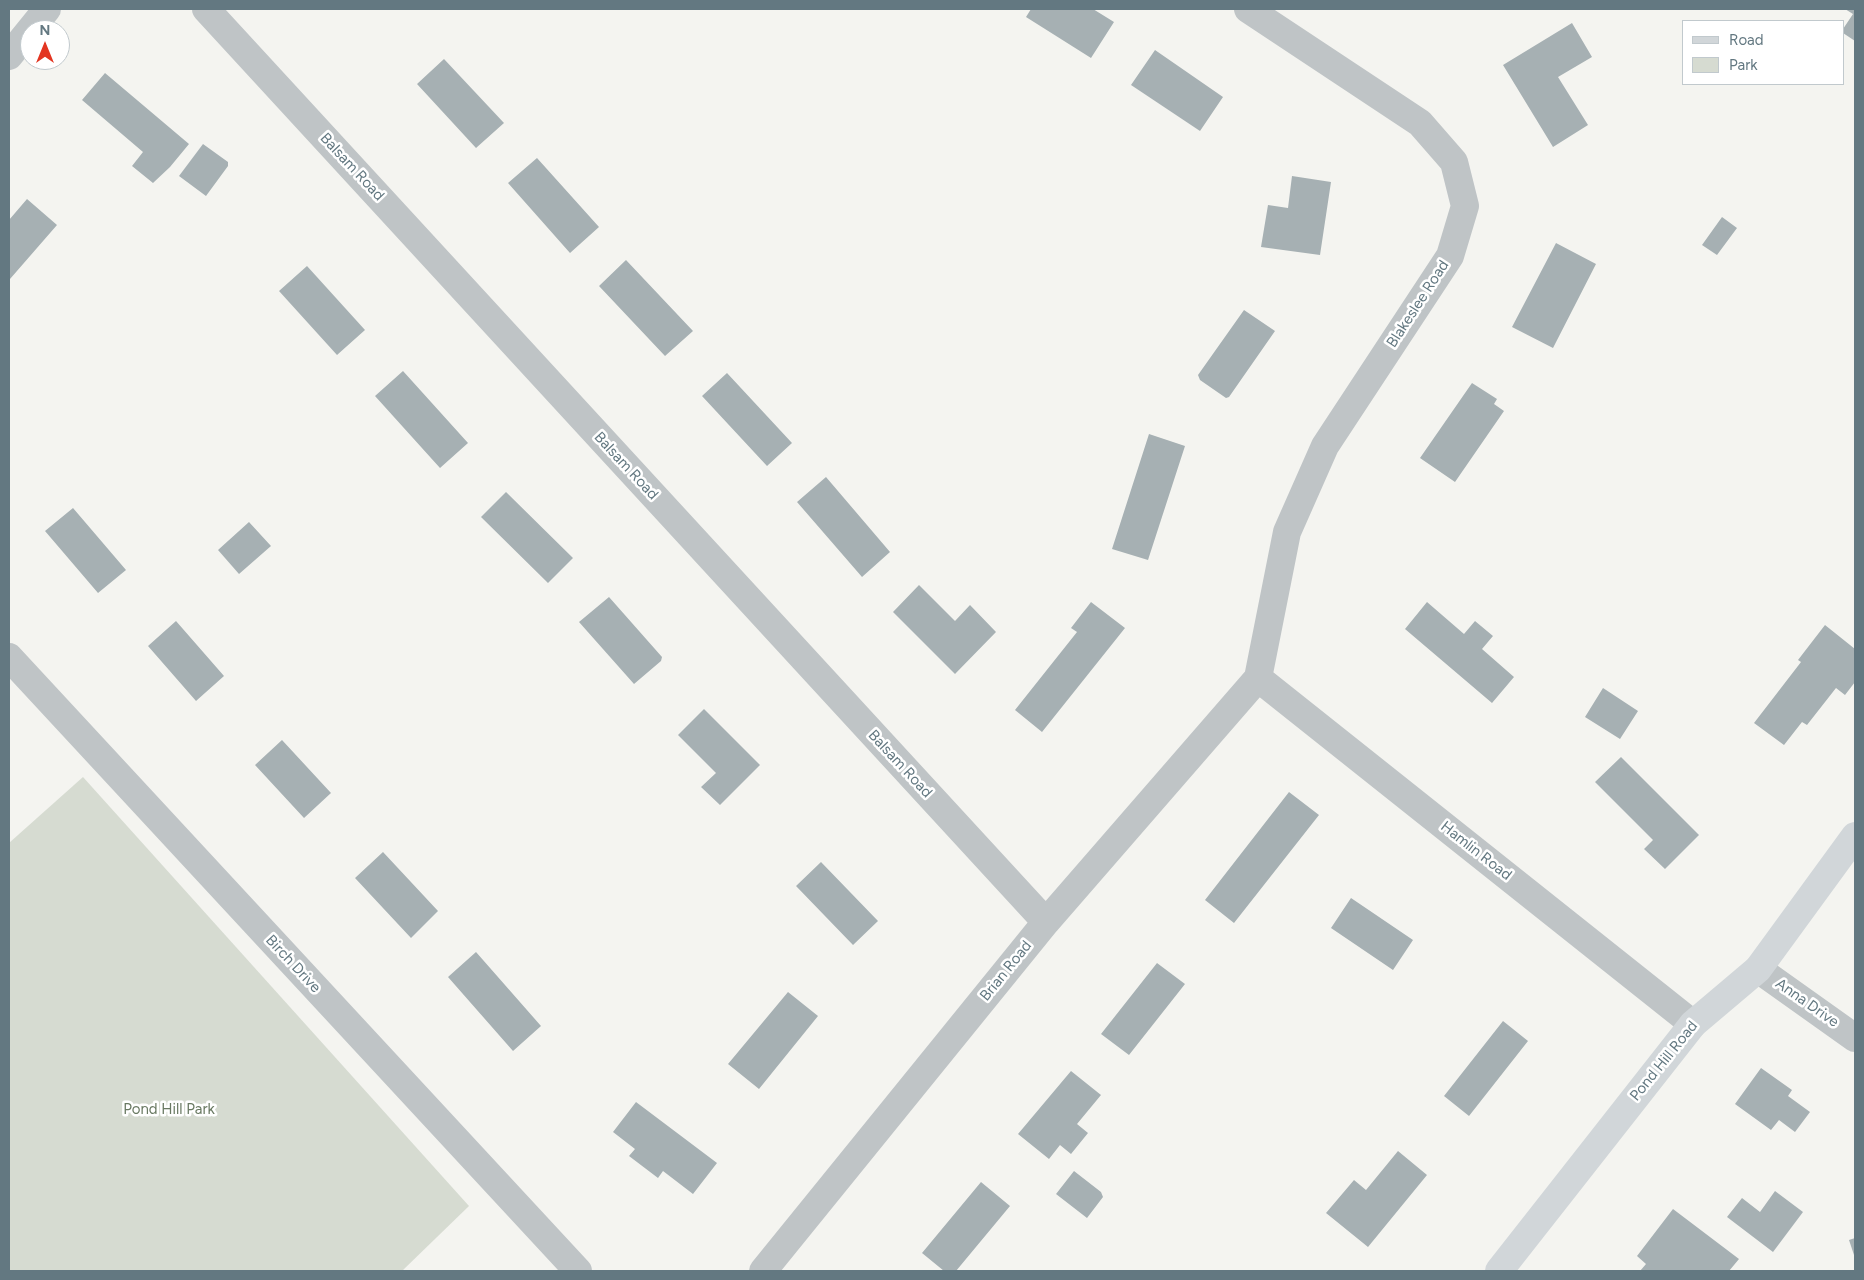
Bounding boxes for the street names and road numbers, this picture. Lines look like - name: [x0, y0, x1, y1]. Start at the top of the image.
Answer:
- street label: Balsam Road: [316, 130, 388, 204]
- street label: Blakeslee Road: [1383, 257, 1453, 351]
- street label: Balsam Road: [590, 429, 662, 503]
- street label: Balsam Road: [864, 727, 936, 801]
- street label: Hamlin Road: [1437, 818, 1515, 884]
- street label: Birch Drive: [262, 931, 324, 997]
- street label: Brian Road: [976, 937, 1036, 1005]
- street label: Anna Drive: [1772, 975, 1842, 1031]
- street label: Pond Hill Road: [1626, 1017, 1702, 1105]

